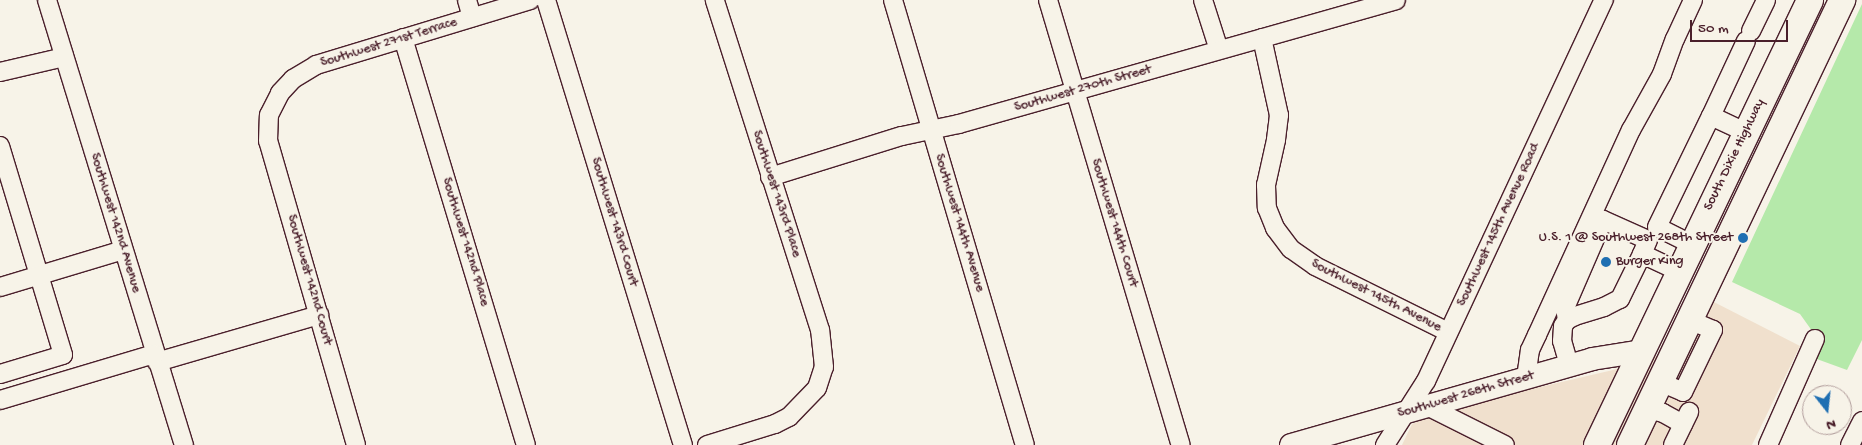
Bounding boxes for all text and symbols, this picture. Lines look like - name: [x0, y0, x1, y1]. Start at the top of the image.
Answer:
- scale bar: [1692, 10, 1790, 42]
- street label: Southwest 271st Terrace: [319, 14, 459, 72]
- text: 50 m: [1698, 20, 1729, 38]
- street label: Southwest 270th Street: [1013, 61, 1153, 117]
- street label: South Dixie Highway: [1701, 96, 1769, 214]
- street label: Southwest 143rd Place: [748, 128, 804, 260]
- street label: Southwest 145th Avenue Road: [1454, 141, 1544, 309]
- street label: Southwest 142nd Avenue: [86, 151, 144, 295]
- street label: Southwest 144th Avenue: [930, 152, 988, 294]
- street label: Southwest 143rd Court: [586, 156, 642, 288]
- street label: Southwest 144th Court: [1086, 157, 1142, 289]
- street label: Southwest 142nd Place: [437, 176, 493, 308]
- street label: Southwest 142nd Court: [282, 213, 336, 347]
- place label: U.S. 1 @ Southwest 268th Street: [1539, 230, 1733, 246]
- marker: U.S. 1 @ Southwest 268th Street: [1737, 232, 1749, 244]
- place label: Burger King: [1616, 254, 1684, 270]
- street label: Southwest 145th Avenue: [1308, 256, 1444, 336]
- marker: Burger King: [1600, 256, 1612, 268]
- street label: Southwest 268th Street: [1396, 367, 1536, 423]
- north arrow: [1802, 385, 1852, 435]
- text: N: [1824, 415, 1838, 433]

